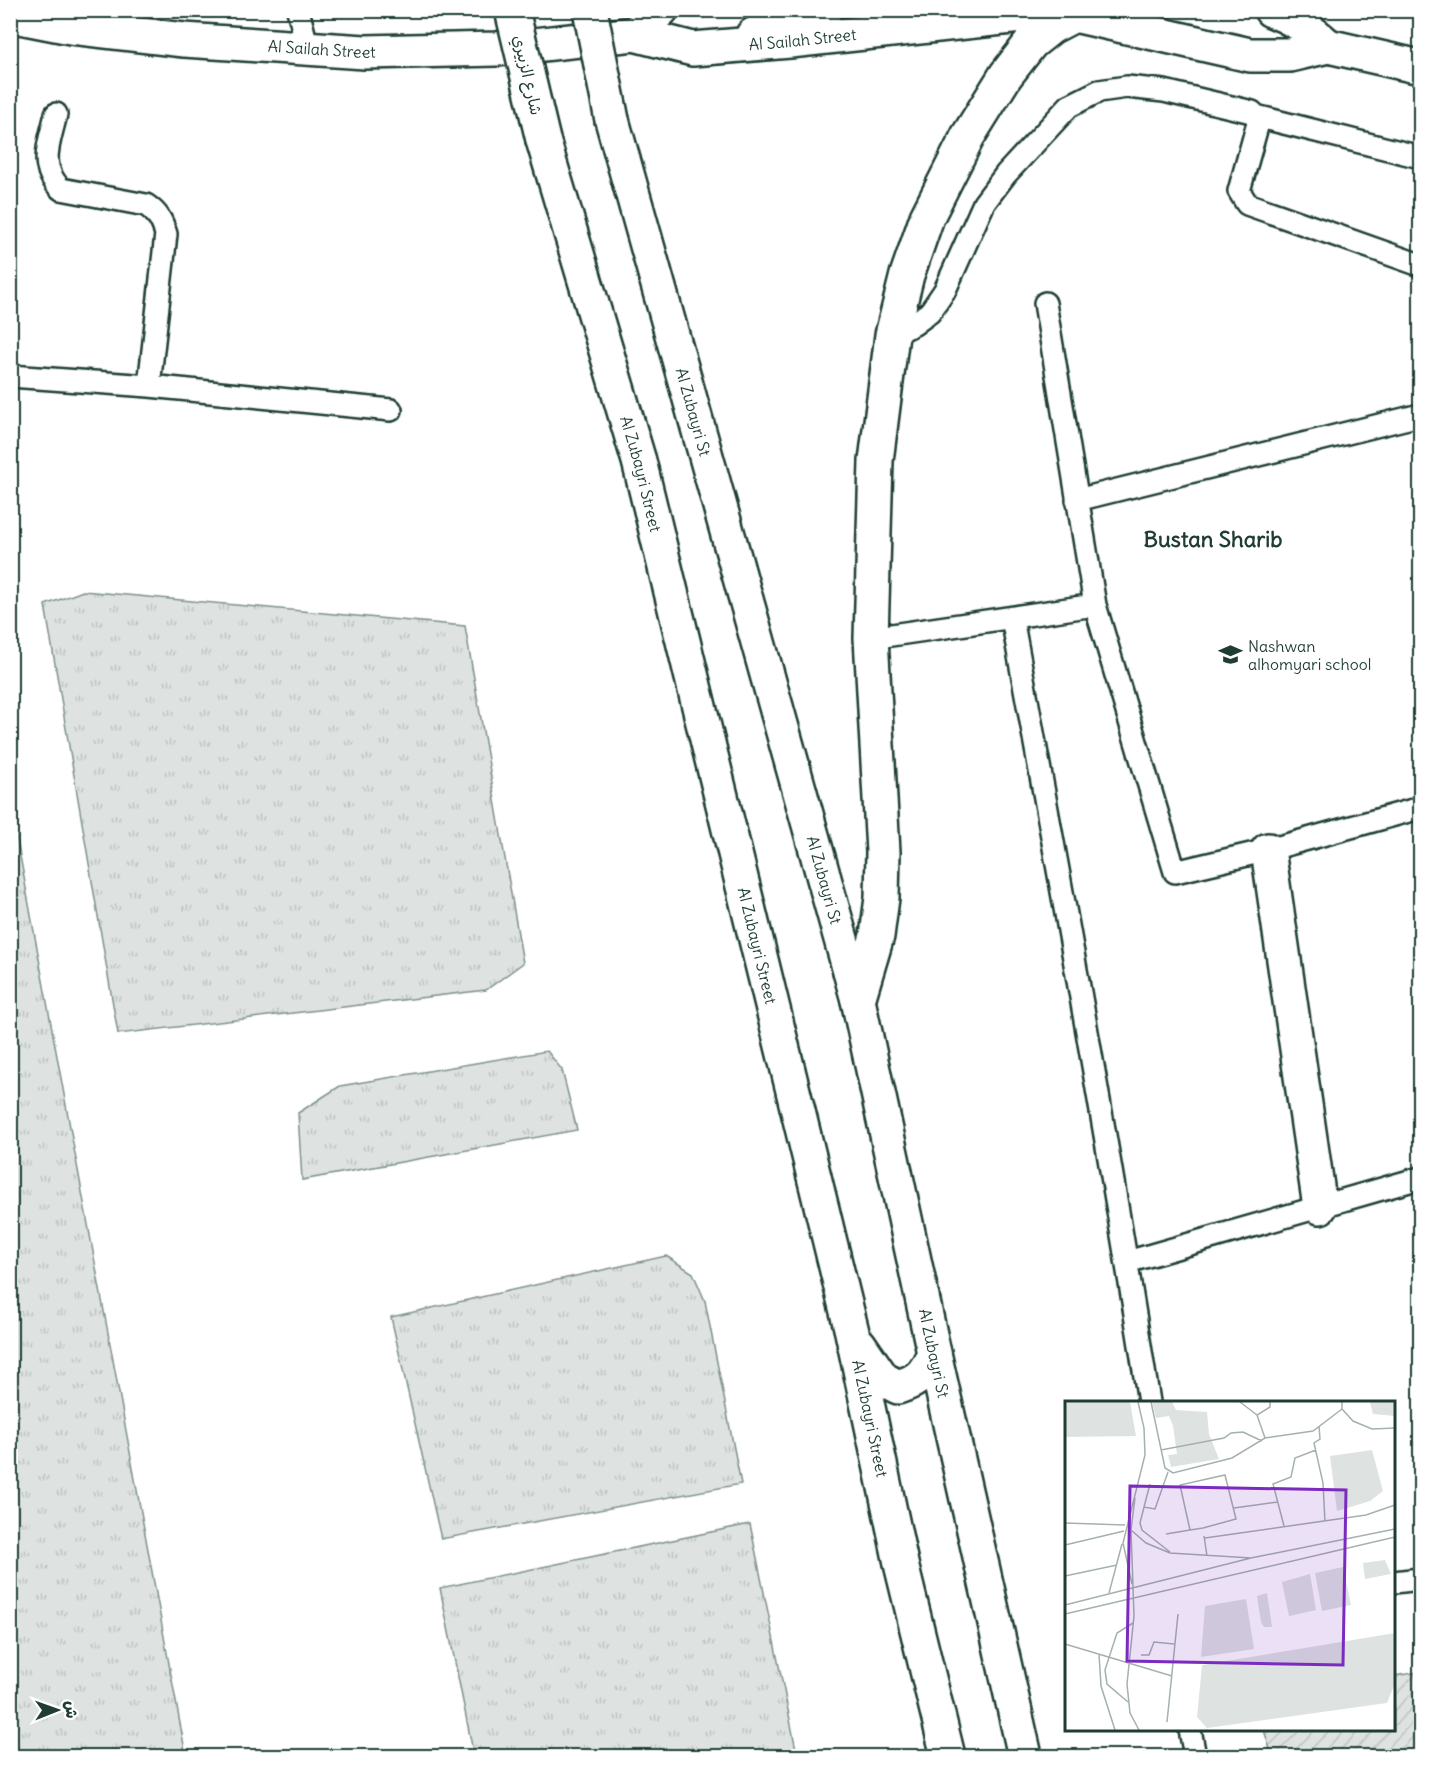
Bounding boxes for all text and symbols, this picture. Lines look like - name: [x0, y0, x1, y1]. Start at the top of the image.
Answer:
- street label: Al Sailah Street: [748, 24, 858, 54]
- street label: شارع الزبيري: [507, 33, 547, 117]
- street label: Al Sailah Street: [267, 36, 376, 62]
- street label: Al Zubayri St: [672, 365, 716, 459]
- street label: Al Zubayri Street: [616, 413, 666, 535]
- district label: Bustan Sharib: [1144, 525, 1282, 553]
- place label: Nashwan alhomyari school: [1248, 636, 1371, 674]
- school or university icon: Nashwan alhomyari school: [1217, 642, 1243, 668]
- street label: Al Zubayri St: [803, 833, 846, 927]
- street label: Al Zubayri Street: [734, 885, 782, 1007]
- street label: Al Zubayri St: [915, 1307, 954, 1400]
- street label: Al Zubayri Street: [848, 1358, 893, 1479]
- inset map: [1065, 1401, 1395, 1731]
- north arrow: [27, 1680, 87, 1740]
- text: ش: [62, 1701, 82, 1719]

